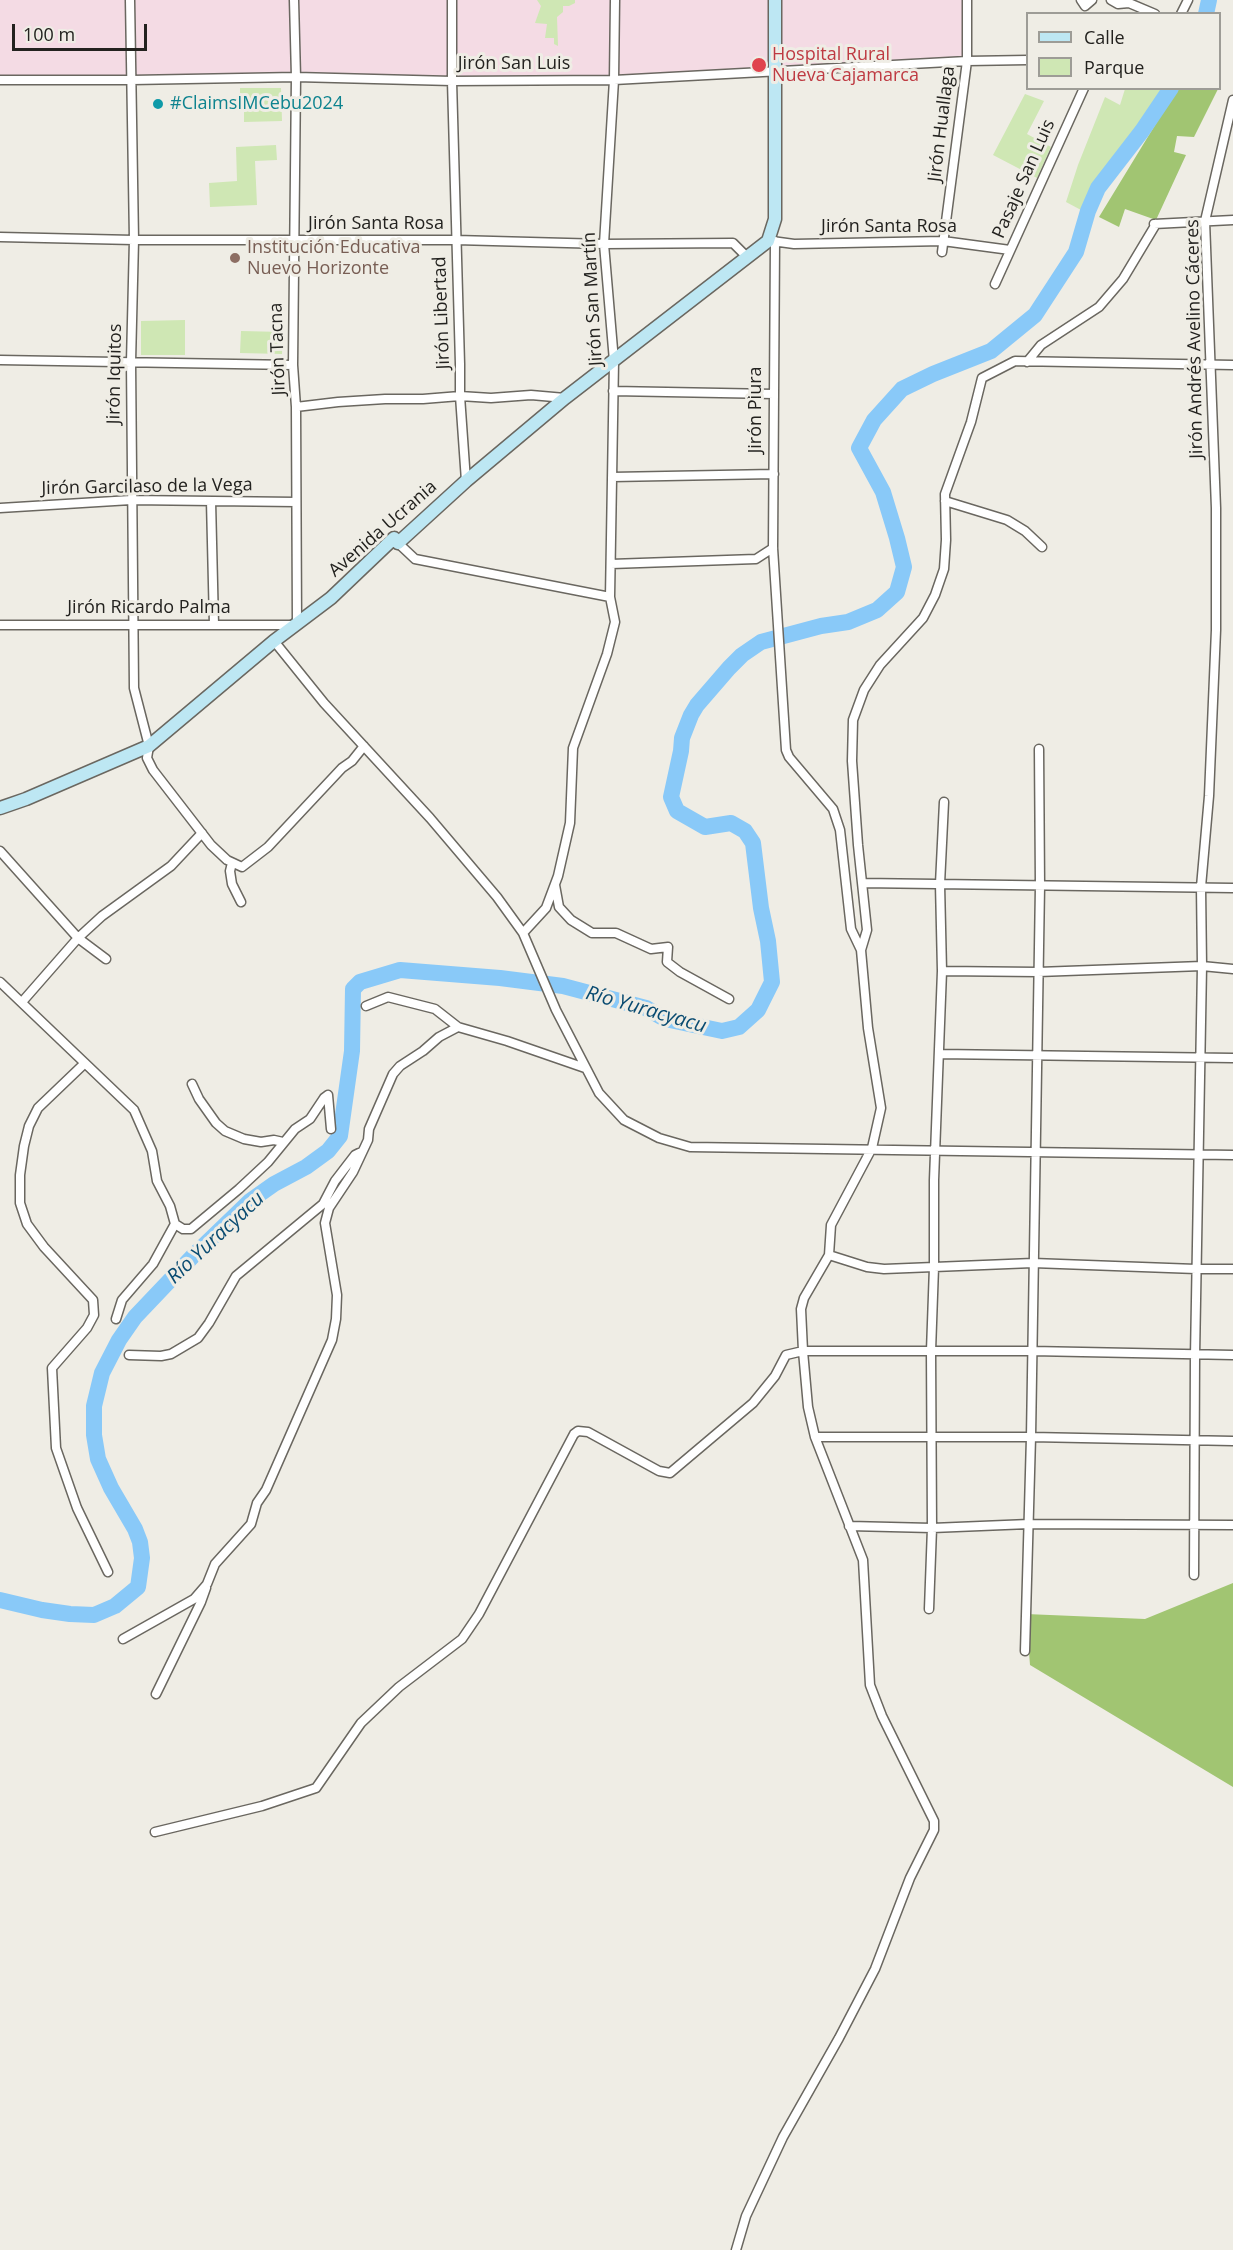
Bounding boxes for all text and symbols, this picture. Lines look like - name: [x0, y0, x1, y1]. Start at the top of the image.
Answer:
- scale bar: [15, 12, 150, 50]
- legend: [1026, 12, 1221, 90]
- text: 100 m: [23, 22, 75, 46]
- text: Calle: [1084, 25, 1125, 49]
- place label: Hospital Rural Nueva Cajamarca: [772, 44, 919, 86]
- street label: Jirón San Luis: [458, 53, 570, 75]
- text: Parque: [1084, 55, 1144, 79]
- marker: Hospital Rural Nueva Cajamarca: [750, 56, 768, 74]
- street label: Jirón Huallaga: [924, 65, 960, 183]
- place label: #ClaimsIMCebu2024: [170, 93, 343, 115]
- marker: #ClaimsIMCebu2024: [151, 97, 165, 111]
- street label: Pasaje San Luis: [988, 116, 1060, 242]
- street label: Jirón Santa Rosa: [308, 213, 444, 235]
- street label: Jirón Santa Rosa: [821, 216, 957, 238]
- street label: Jirón Andrés Avelino Cáceres: [1182, 219, 1208, 459]
- street label: Jirón San Martín: [579, 231, 607, 367]
- place label: Institución Educativa Nuevo Horizonte: [247, 237, 420, 280]
- marker: Institución Educativa Nuevo Horizonte: [228, 251, 242, 265]
- street label: Jirón Libertad: [429, 256, 455, 370]
- street label: Jirón Tacna: [266, 302, 290, 396]
- street label: Jirón Iquitos: [103, 323, 127, 425]
- street label: Jirón Piura: [745, 366, 767, 454]
- street label: Jirón Garcilaso de la Vega: [41, 474, 253, 500]
- street label: Avenida Ucrania: [324, 476, 442, 582]
- street label: Jirón Ricardo Palma: [67, 597, 231, 619]
- water label: Río Yuracyacu: [583, 981, 709, 1039]
- water label: Río Yuracyacu: [162, 1187, 270, 1289]

